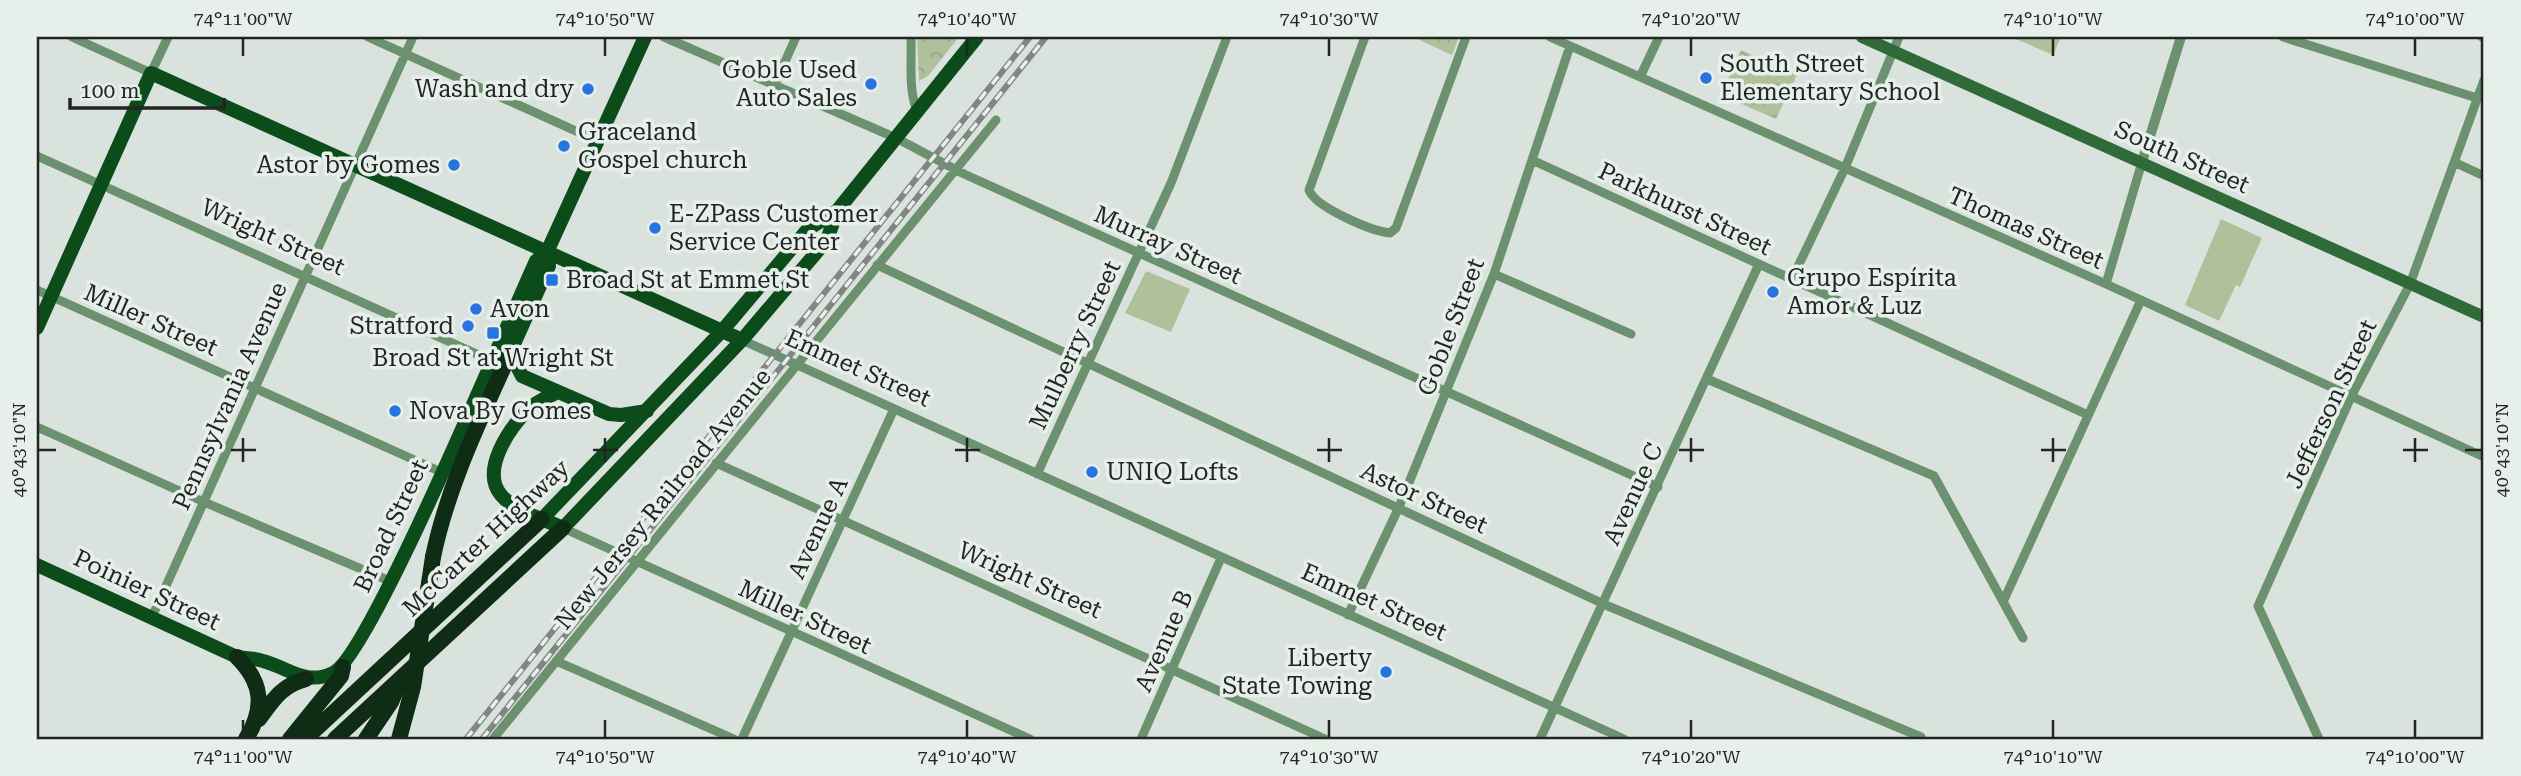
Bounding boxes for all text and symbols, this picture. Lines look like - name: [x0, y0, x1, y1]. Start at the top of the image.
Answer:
- text: 74°11'00"W: [194, 8, 293, 29]
- text: 74°10'50"W: [556, 8, 655, 29]
- text: 74°10'40"W: [918, 8, 1017, 29]
- text: 74°10'30"W: [1280, 8, 1379, 29]
- text: 74°10'20"W: [1642, 8, 1741, 29]
- text: 74°10'10"W: [2004, 8, 2103, 29]
- text: 74°10'00"W: [2366, 8, 2465, 29]
- place label: South Street Elementary School: [1720, 50, 1940, 106]
- place label: Goble Used Auto Sales: [722, 56, 857, 112]
- scale bar: [70, 66, 224, 110]
- marker: South Street Elementary School: [1698, 70, 1714, 86]
- place label: Wash and dry: [415, 75, 575, 103]
- marker: Goble Used Auto Sales: [863, 76, 879, 92]
- text: 100 m: [80, 79, 140, 103]
- marker: Wash and dry: [580, 81, 596, 97]
- street label: South Street: [2110, 115, 2254, 199]
- place label: Graceland Gospel church: [578, 118, 748, 174]
- marker: Graceland Gospel church: [556, 138, 572, 154]
- place label: Astor by Gomes: [257, 151, 440, 179]
- marker: Astor by Gomes: [446, 157, 462, 173]
- street label: Parkhurst Street: [1594, 157, 1776, 261]
- street label: Thomas Street: [1944, 181, 2108, 275]
- street label: Wright Street: [197, 193, 349, 281]
- place label: E-ZPass Customer Service Center: [669, 200, 878, 256]
- street label: Murray Street: [1090, 200, 1246, 290]
- marker: E-ZPass Customer Service Center: [647, 220, 663, 236]
- street label: Goble Street: [1412, 254, 1490, 400]
- street label: Mulberry Street: [1024, 256, 1126, 434]
- place label: Grupo Espírita Amor & Luz: [1787, 264, 1957, 320]
- place label: Broad St at Emmet St: [566, 266, 809, 294]
- marker: Broad St at Emmet St: [544, 272, 560, 288]
- street label: Miller Street: [80, 278, 222, 362]
- street label: Pennsylvania Avenue: [167, 278, 293, 514]
- marker: Grupo Espírita Amor & Luz: [1765, 284, 1781, 300]
- place label: Avon: [490, 295, 550, 323]
- marker: Avon: [468, 301, 484, 317]
- place label: Stratford: [350, 312, 454, 340]
- street label: Jefferson Street: [2280, 315, 2382, 493]
- marker: Stratford: [460, 318, 476, 334]
- street label: Emmet Street: [781, 323, 935, 413]
- marker: Broad St at Wright St: [485, 325, 501, 341]
- place label: Broad St at Wright St: [372, 344, 614, 372]
- street label: New Jersey Railroad Avenue: [549, 363, 777, 635]
- place label: Nova By Gomes: [409, 397, 591, 425]
- text: 40°43'10"N: [8, 403, 29, 497]
- marker: Nova By Gomes: [387, 403, 403, 419]
- text: 40°43'10"N: [2491, 403, 2512, 497]
- street label: Avenue C: [1597, 439, 1669, 549]
- street label: McCarter Highway: [397, 453, 576, 622]
- street label: Broad Street: [348, 455, 434, 597]
- street label: Astor Street: [1356, 456, 1492, 540]
- place label: UNIQ Lofts: [1106, 458, 1238, 486]
- marker: UNIQ Lofts: [1084, 464, 1100, 480]
- street label: Avenue A: [782, 473, 854, 583]
- street label: Wright Street: [954, 536, 1106, 624]
- street label: Poinier Street: [69, 544, 225, 636]
- street label: Emmet Street: [1297, 557, 1451, 647]
- street label: Miller Street: [734, 574, 876, 660]
- street label: Avenue B: [1129, 586, 1199, 696]
- place label: Liberty State Towing: [1222, 644, 1373, 700]
- marker: Liberty State Towing: [1378, 664, 1394, 680]
- text: 74°11'00"W: [194, 746, 293, 767]
- text: 74°10'50"W: [556, 746, 655, 767]
- text: 74°10'40"W: [918, 746, 1017, 767]
- text: 74°10'30"W: [1280, 746, 1379, 767]
- text: 74°10'20"W: [1642, 746, 1741, 767]
- text: 74°10'10"W: [2004, 746, 2103, 767]
- text: 74°10'00"W: [2366, 746, 2465, 767]

